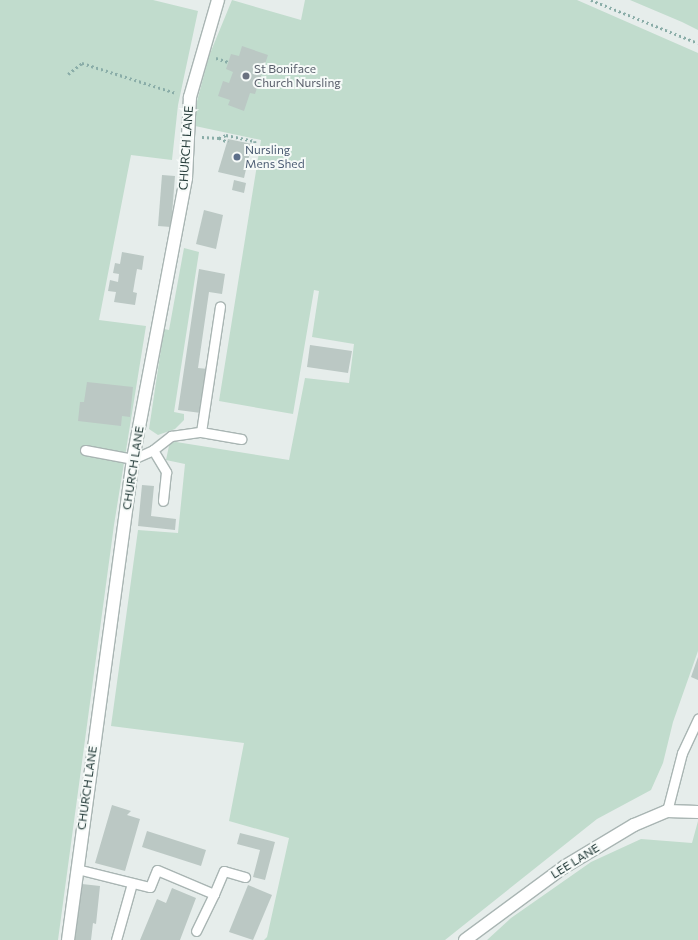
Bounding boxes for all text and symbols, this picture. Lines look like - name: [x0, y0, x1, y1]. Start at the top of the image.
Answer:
- place label: St Boniface Church Nursling: [254, 62, 341, 90]
- marker: St Boniface Church Nursling: [241, 71, 251, 81]
- street label: CHURCH LANE: [176, 105, 196, 191]
- place label: Nursling Mens Shed: [245, 143, 305, 171]
- marker: Nursling Mens Shed: [232, 152, 242, 162]
- street label: CHURCH LANE: [119, 425, 147, 511]
- street label: CHURCH LANE: [74, 745, 100, 831]
- street label: LEE LANE: [548, 840, 602, 882]

